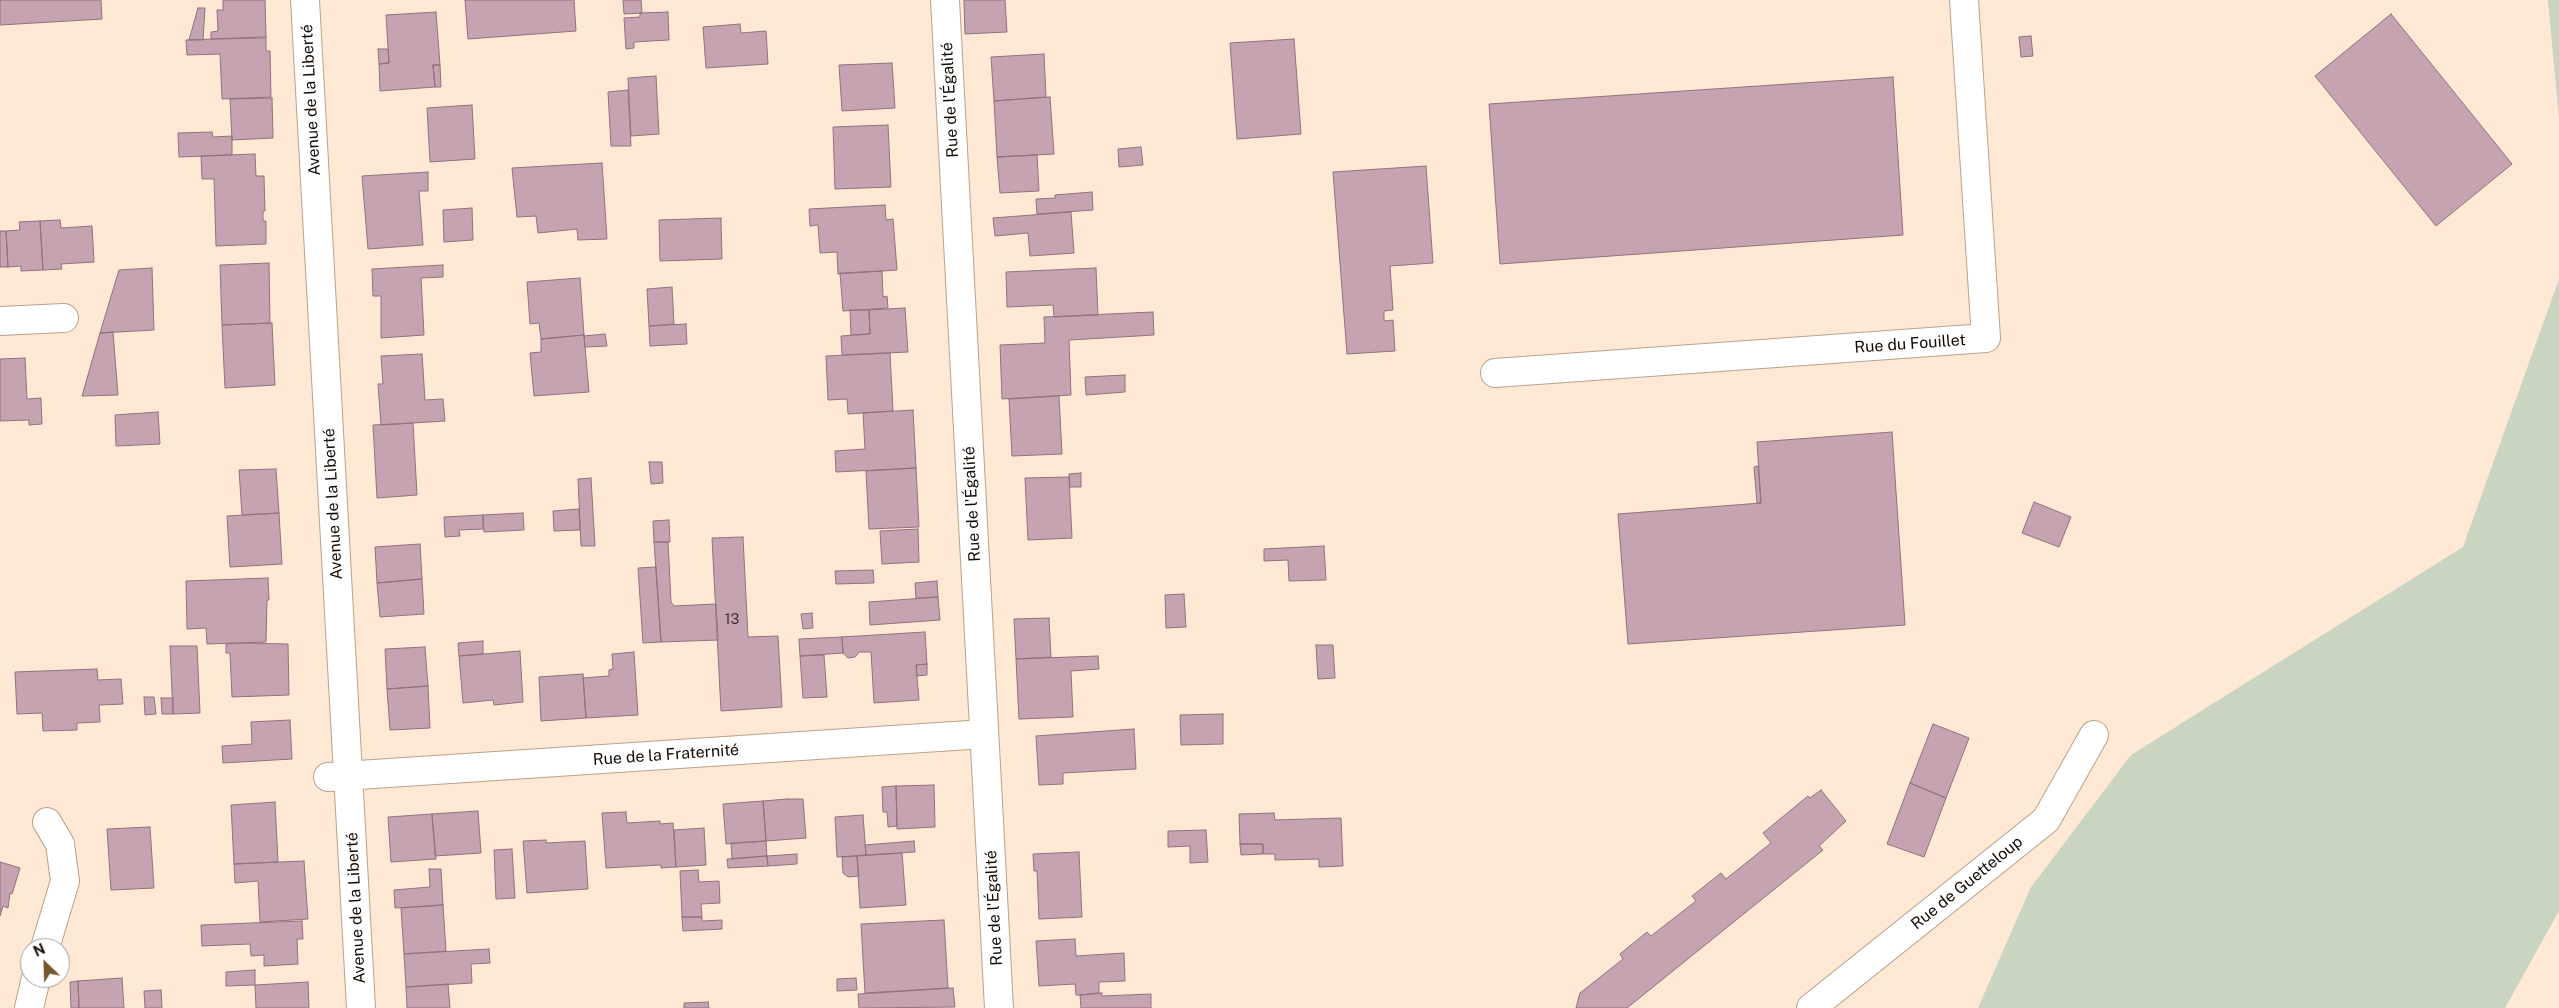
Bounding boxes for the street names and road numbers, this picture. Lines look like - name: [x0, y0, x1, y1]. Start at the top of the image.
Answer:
- street label: Avenue de la Liberté: [297, 24, 325, 176]
- street label: Rue de l'Égalité: [937, 42, 963, 158]
- street label: Rue du Fouillet: [1854, 331, 1966, 357]
- street label: Avenue de la Liberté: [319, 428, 347, 580]
- street label: Rue de l'Égalité: [959, 446, 985, 562]
- street label: Rue de la Fraternité: [592, 740, 740, 770]
- street label: Avenue de la Liberté: [342, 832, 370, 984]
- street label: Rue de Guetteloup: [1907, 832, 2027, 934]
- street label: Rue de l'Égalité: [981, 850, 1007, 966]

